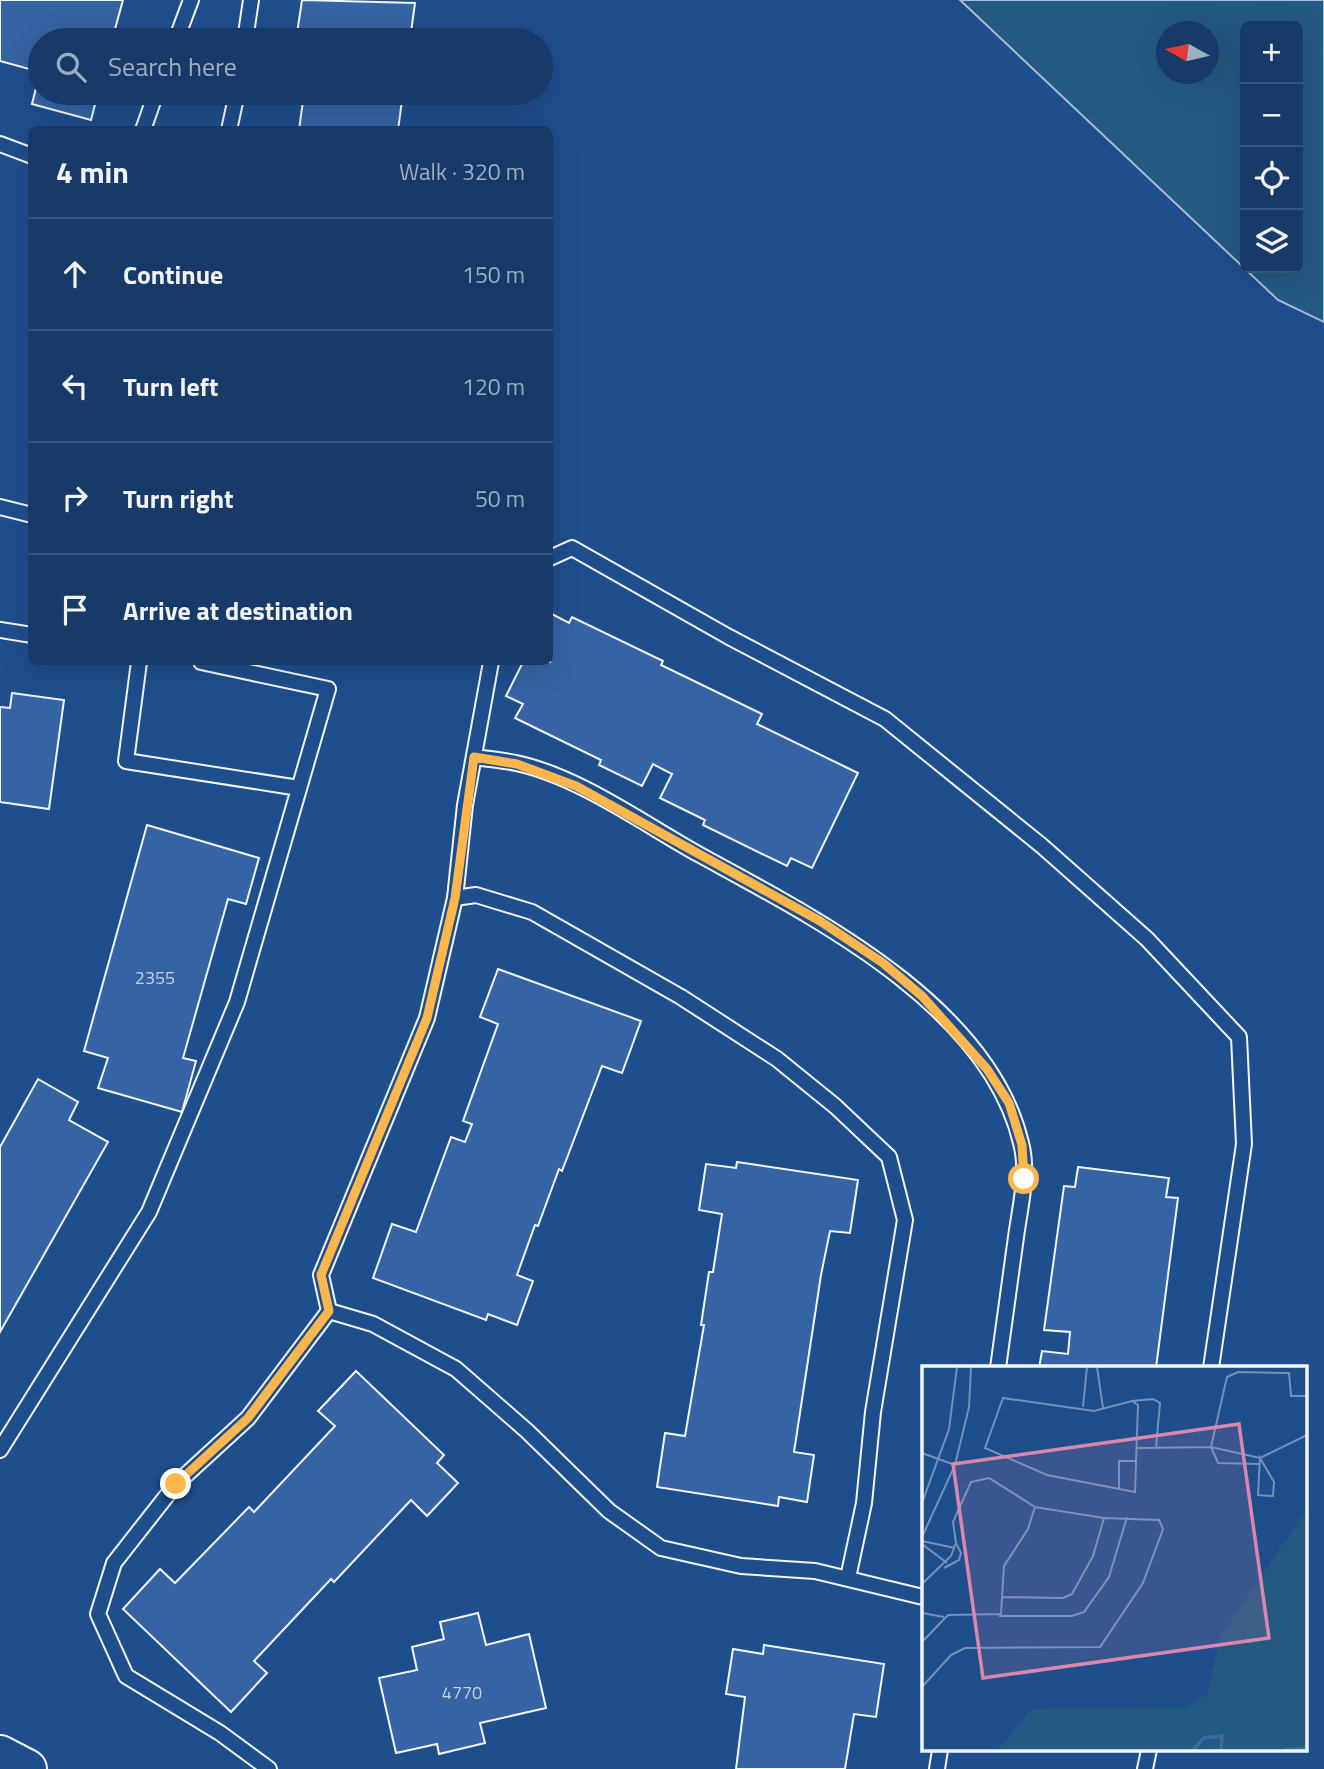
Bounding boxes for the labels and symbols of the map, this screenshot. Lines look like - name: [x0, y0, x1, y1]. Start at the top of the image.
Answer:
- north arrow: [1156, 21, 1219, 84]
- house number: 2355: [135, 964, 175, 991]
- route start: [1008, 1163, 1039, 1194]
- inset map: [922, 1366, 1306, 1752]
- route end: [160, 1468, 191, 1499]
- house number: 4770: [442, 1679, 482, 1706]

